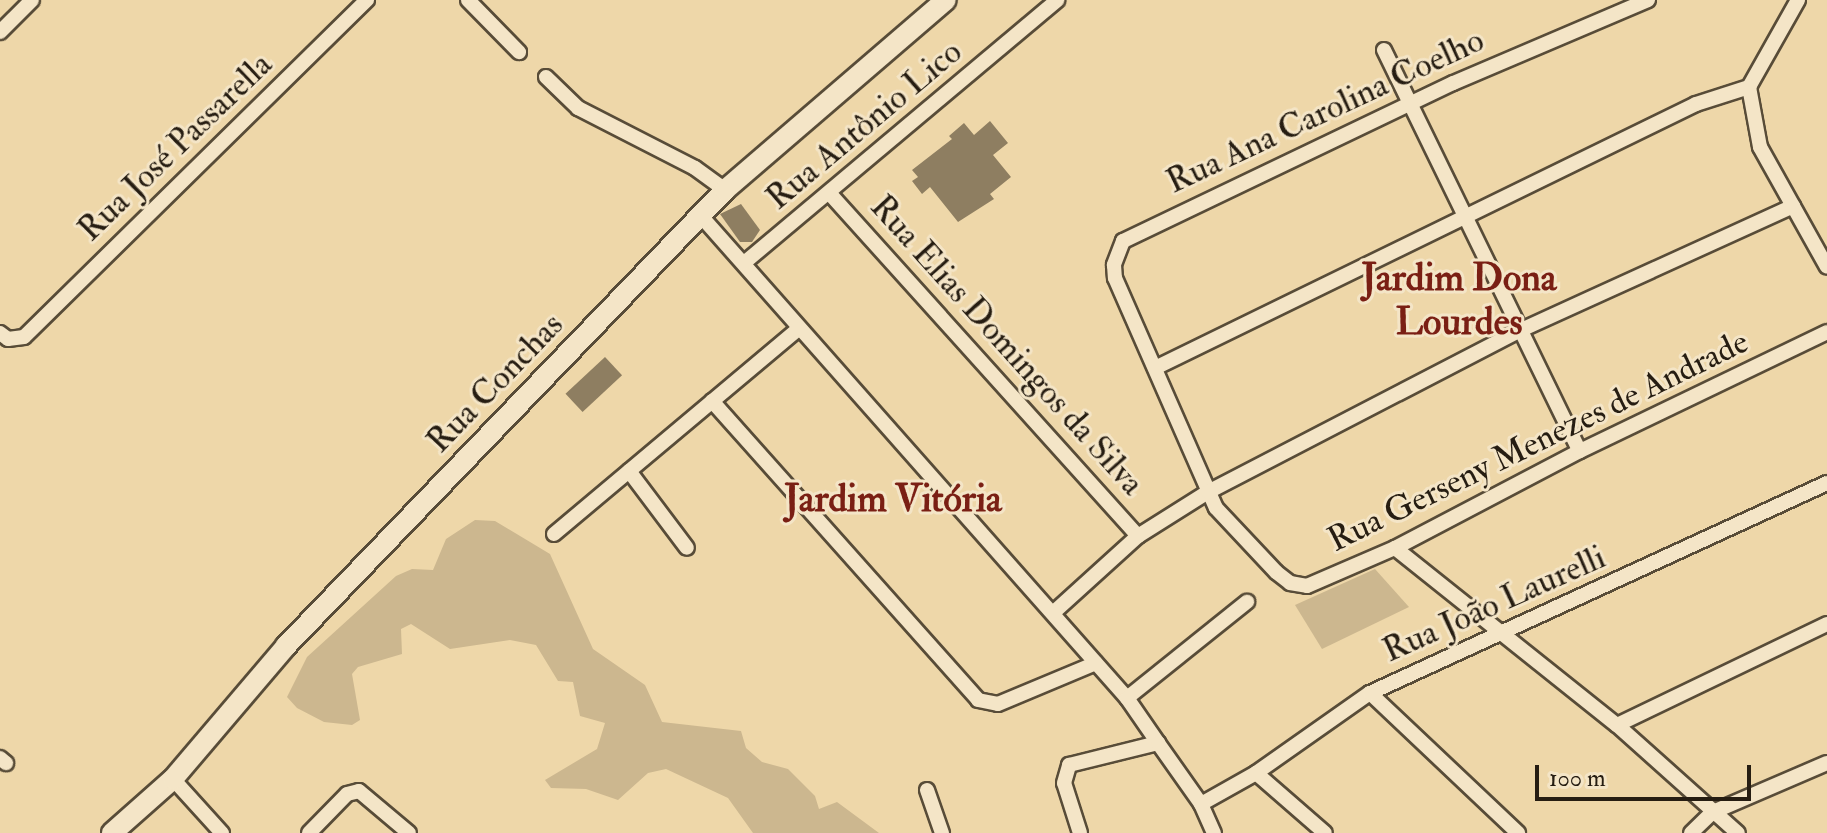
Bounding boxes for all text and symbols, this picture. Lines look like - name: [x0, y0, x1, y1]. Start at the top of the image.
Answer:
- street label: Rua Ana Carolina Coelho: [1160, 20, 1490, 202]
- street label: Rua Antônio Lico: [758, 31, 970, 219]
- street label: Rua José Passarella: [70, 44, 280, 250]
- street label: Rua Elias Domingos da Silva: [862, 187, 1152, 503]
- district label: Jardim Dona Lourdes: [1362, 256, 1556, 346]
- street label: Rua Conchas: [418, 305, 572, 461]
- street label: Rua Gerseny Menezes de Andrade: [1321, 321, 1755, 561]
- district label: Jardim Vitória: [784, 477, 1002, 523]
- street label: Rua João Laurelli: [1376, 537, 1612, 671]
- scale bar: [1539, 749, 1755, 799]
- text: 100 m: [1549, 763, 1606, 794]

